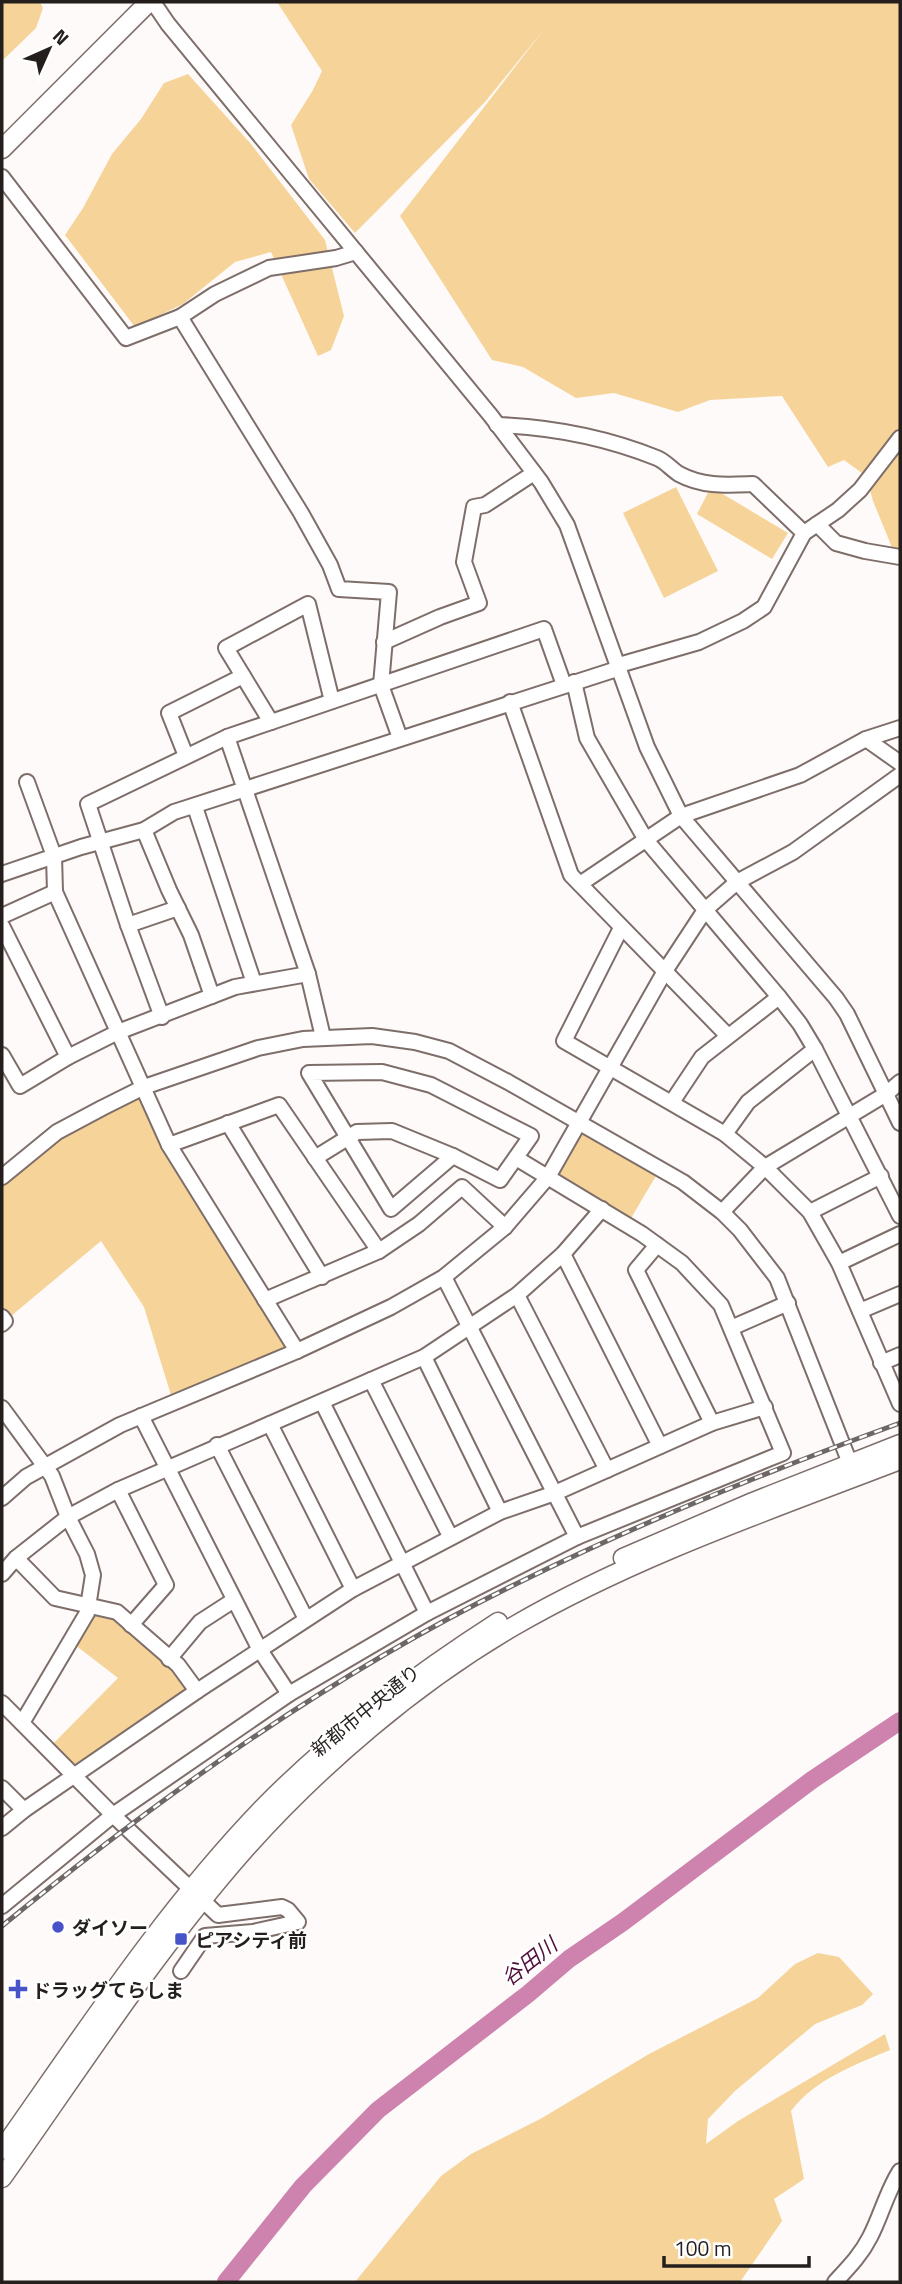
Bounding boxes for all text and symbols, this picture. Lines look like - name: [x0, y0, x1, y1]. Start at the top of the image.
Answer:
- north arrow: [14, 14, 84, 84]
- text: N: [46, 22, 76, 52]
- street label: 新都市中央通り: [304, 1657, 426, 1763]
- place label: ダイソー: [72, 1913, 148, 1942]
- marker: ダイソー: [50, 1919, 66, 1935]
- place label: ピアシティ前: [195, 1925, 307, 1954]
- water label: 谷田川: [494, 1928, 565, 1993]
- marker: ピアシティ前: [173, 1931, 189, 1947]
- place label: ドラッグてらしま: [32, 1975, 184, 2004]
- marker: ドラッグてらしま: [10, 1981, 26, 1997]
- scale bar: [664, 2224, 809, 2268]
- text: 100 m: [674, 2232, 731, 2264]

